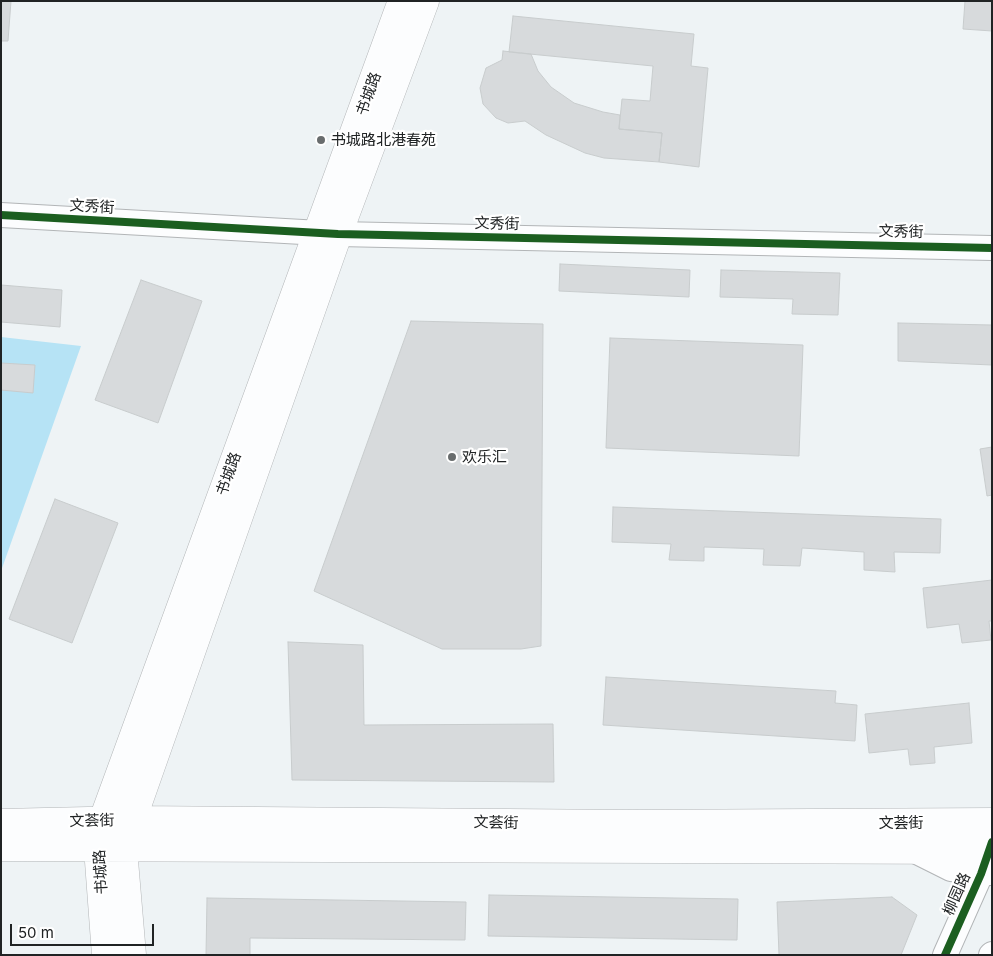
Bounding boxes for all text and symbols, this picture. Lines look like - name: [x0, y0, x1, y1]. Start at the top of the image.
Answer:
- street label: 书城路: [353, 70, 385, 118]
- place label: 书城路北港春苑: [331, 131, 436, 149]
- marker: 书城路北港春苑: [315, 134, 327, 146]
- street label: 文秀街: [69, 197, 115, 217]
- street label: 文秀街: [474, 215, 520, 233]
- street label: 文秀街: [878, 223, 924, 241]
- place label: 欢乐汇: [462, 448, 507, 466]
- street label: 书城路: [213, 450, 245, 498]
- marker: 欢乐汇: [446, 451, 458, 463]
- street label: 文荟街: [69, 812, 115, 830]
- street label: 文荟街: [473, 814, 519, 832]
- street label: 文荟街: [879, 814, 923, 832]
- street label: 书城路: [91, 849, 111, 895]
- street label: 柳园路: [940, 870, 974, 918]
- scale bar: [12, 914, 156, 946]
- text: 50 m: [18, 923, 54, 942]

